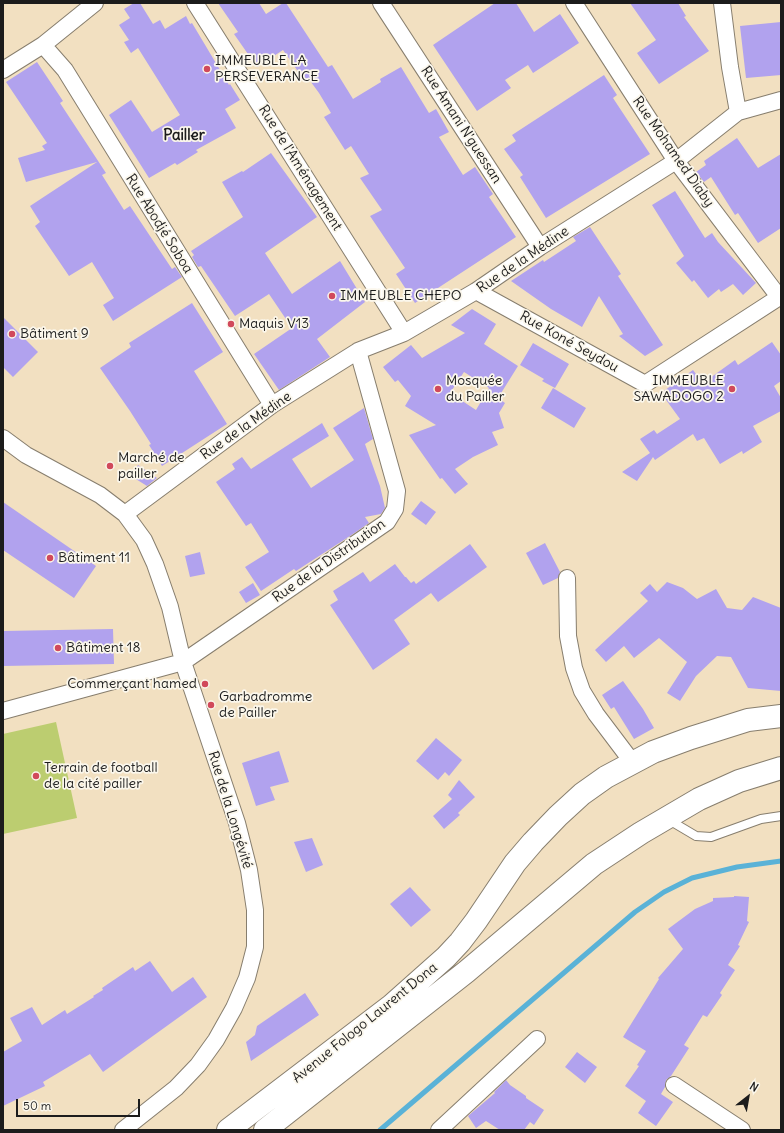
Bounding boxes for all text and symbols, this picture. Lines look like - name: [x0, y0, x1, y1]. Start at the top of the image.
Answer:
- place label: IMMEUBLE LA PERSEVERANCE: [215, 53, 318, 86]
- street label: Rue Amani N'guessan: [417, 63, 505, 187]
- marker: IMMEUBLE LA PERSEVERANCE: [202, 64, 212, 74]
- street label: Rue Mohamed Diaby: [629, 93, 717, 211]
- street label: Rue de l'Aménagement: [254, 102, 346, 234]
- district label: Pailler: [163, 127, 205, 145]
- street label: Rue Abodjé Soboa: [122, 171, 196, 277]
- street label: Rue de la Médine: [474, 223, 572, 297]
- place label: IMMEUBLE CHEPO: [340, 288, 462, 304]
- marker: IMMEUBLE CHEPO: [327, 291, 337, 301]
- street label: Rue Koné Seydou: [517, 308, 621, 376]
- place label: Maquis V13: [239, 316, 309, 332]
- marker: Maquis V13: [226, 319, 236, 329]
- place label: Bâtiment 9: [20, 326, 89, 342]
- marker: Bâtiment 9: [7, 329, 17, 339]
- place label: Mosquée du Pailler: [446, 373, 504, 406]
- place label: IMMEUBLE SAWADOGO 2: [634, 373, 724, 406]
- marker: Mosquée du Pailler: [433, 384, 443, 394]
- marker: IMMEUBLE SAWADOGO 2: [727, 384, 737, 394]
- street label: Rue de la Médine: [197, 388, 295, 464]
- place label: Marché de pailler: [118, 450, 185, 482]
- marker: Marché de pailler: [105, 461, 115, 471]
- street label: Rue de la Distribution: [269, 516, 389, 606]
- place label: Bâtiment 11: [58, 550, 130, 566]
- marker: Bâtiment 11: [45, 553, 55, 563]
- place label: Bâtiment 18: [66, 640, 140, 656]
- marker: Bâtiment 18: [53, 643, 63, 653]
- place label: Commerçant hamed: [67, 676, 197, 692]
- marker: Commerçant hamed: [200, 679, 210, 689]
- place label: Garbadromme de Pailler: [219, 689, 312, 722]
- marker: Garbadromme de Pailler: [206, 700, 216, 710]
- street label: Rue de la Longévité: [204, 749, 256, 871]
- place label: Terrain de football de la cité pailler: [44, 760, 158, 792]
- marker: Terrain de football de la cité pailler: [31, 771, 41, 781]
- street label: Avenue Fologo Laurent Dona: [289, 959, 441, 1087]
- north arrow: [728, 1077, 768, 1117]
- text: N: [747, 1079, 761, 1095]
- scale bar: [18, 1091, 142, 1117]
- text: 50 m: [23, 1098, 51, 1113]

